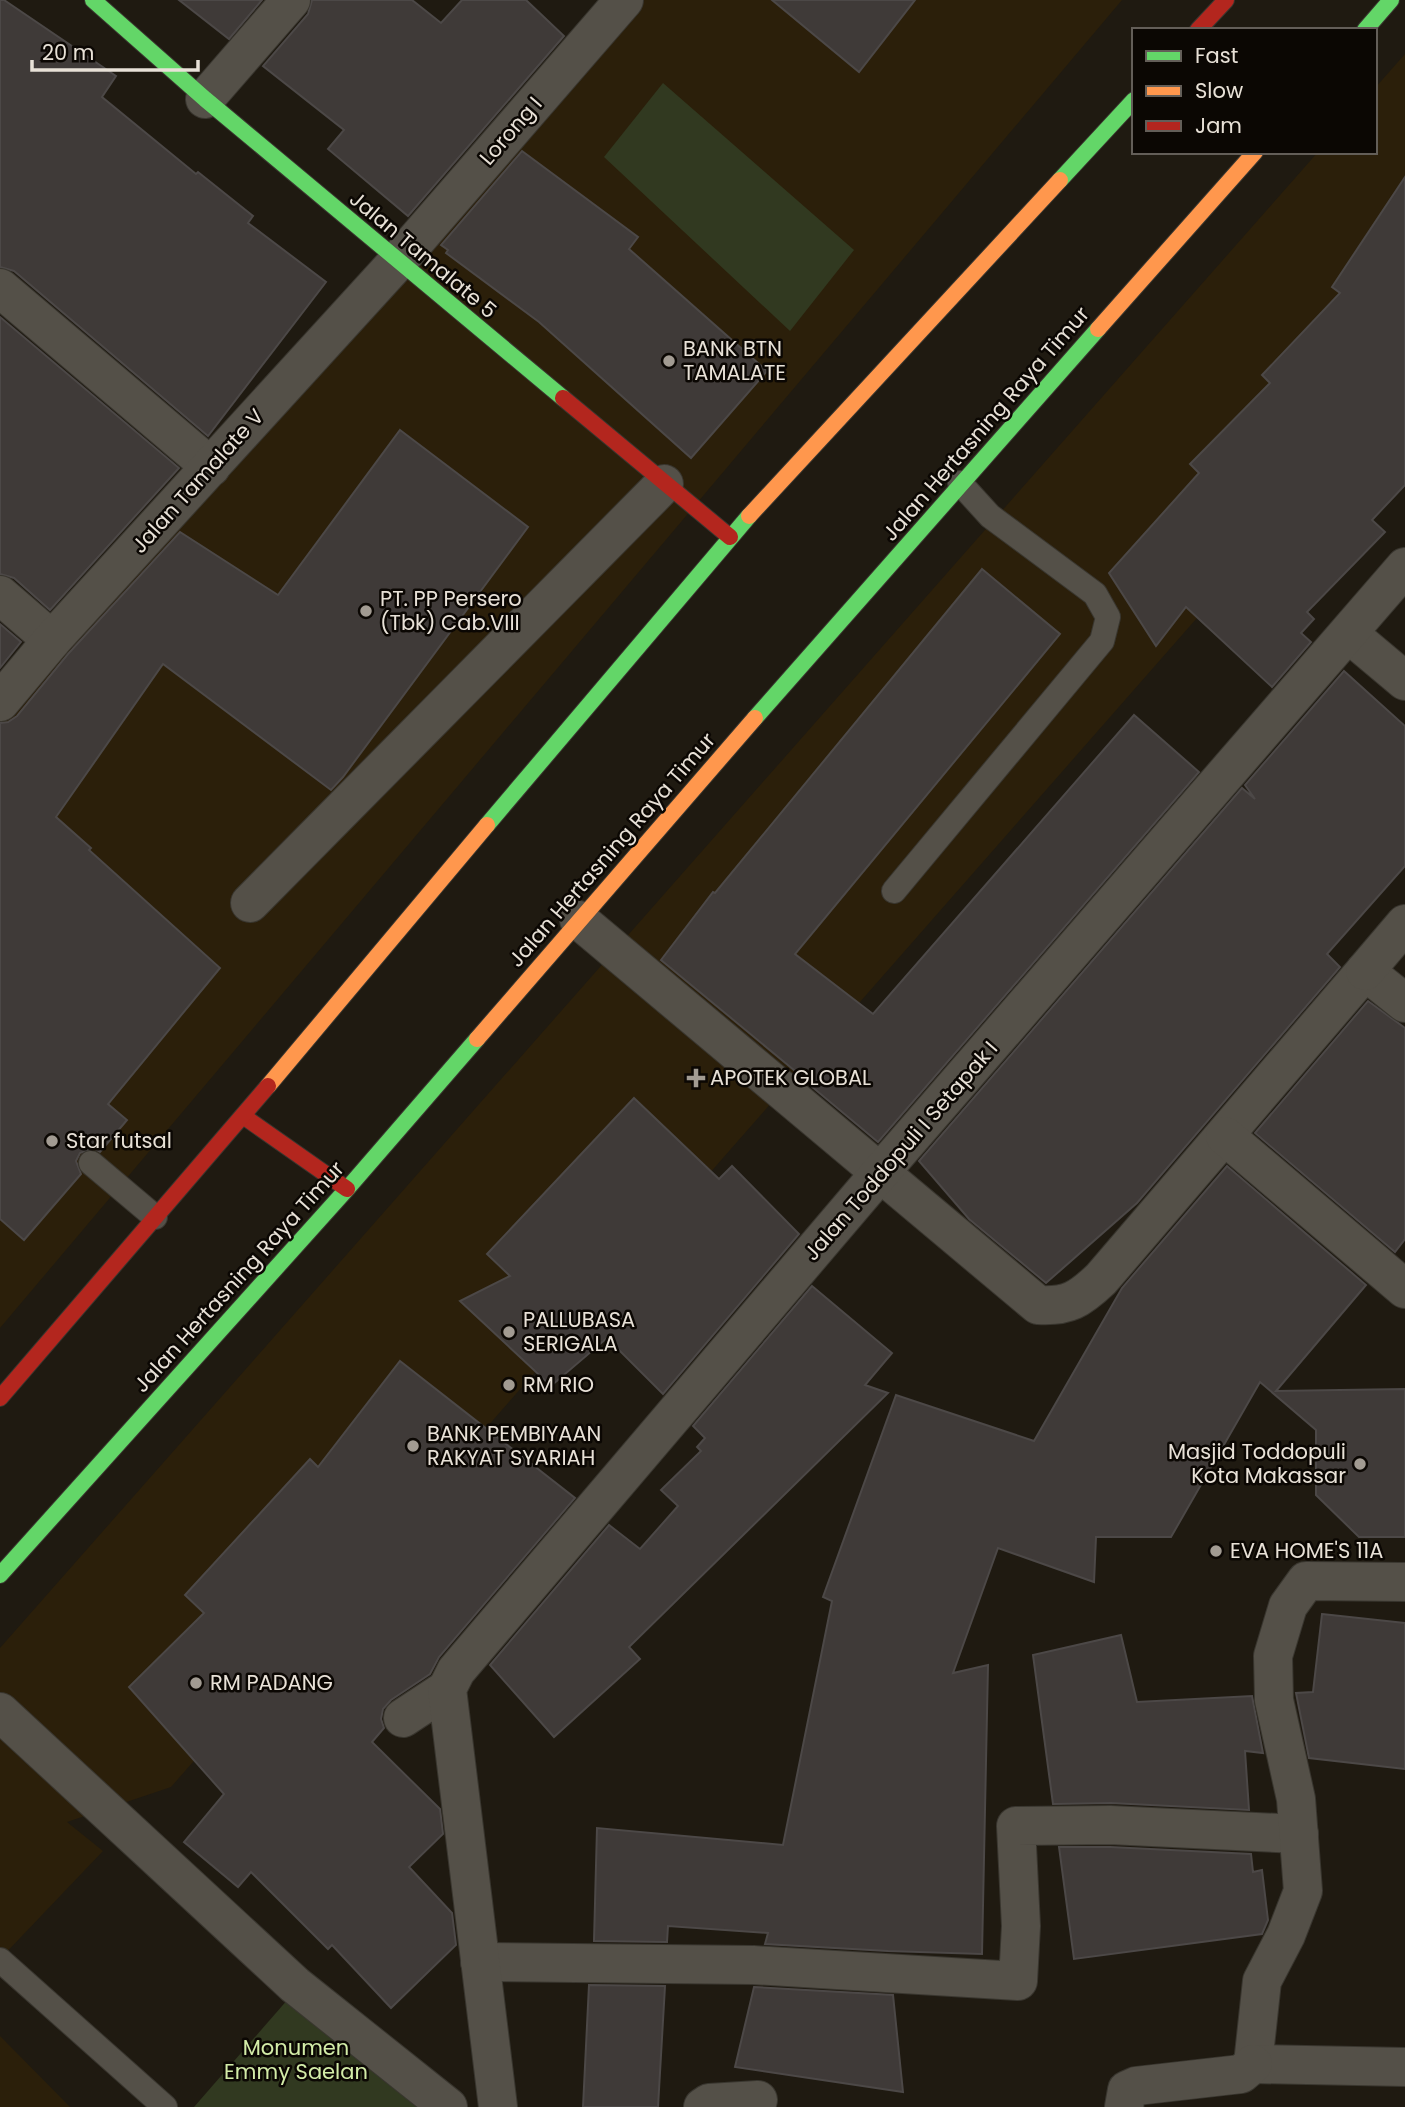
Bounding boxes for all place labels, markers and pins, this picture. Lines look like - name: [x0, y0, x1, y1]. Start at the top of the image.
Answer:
- place label: BANK BTN TAMALATE: [683, 334, 786, 387]
- marker: BANK BTN TAMALATE: [661, 353, 677, 369]
- place label: PT. PP Persero (Tbk) Cab.VIII: [380, 584, 522, 637]
- marker: PT. PP Persero (Tbk) Cab.VIII: [358, 603, 374, 619]
- place label: APOTEK GLOBAL: [710, 1063, 871, 1092]
- marker: APOTEK GLOBAL: [688, 1070, 704, 1086]
- place label: Star futsal: [66, 1126, 172, 1155]
- marker: Star futsal: [44, 1133, 60, 1149]
- place label: PALLUBASA SERIGALA: [523, 1305, 635, 1358]
- marker: PALLUBASA SERIGALA: [501, 1324, 517, 1340]
- place label: RM RIO: [523, 1370, 594, 1399]
- marker: RM RIO: [501, 1377, 517, 1393]
- place label: BANK PEMBIYAAN RAKYAT SYARIAH: [427, 1419, 601, 1472]
- place label: Masjid Toddopuli Kota Makassar: [1168, 1437, 1346, 1490]
- marker: BANK PEMBIYAAN RAKYAT SYARIAH: [405, 1438, 421, 1454]
- marker: Masjid Toddopuli Kota Makassar: [1352, 1456, 1368, 1472]
- place label: EVA HOME'S 11A: [1230, 1536, 1384, 1565]
- marker: EVA HOME'S 11A: [1208, 1543, 1224, 1559]
- place label: RM PADANG: [210, 1668, 333, 1697]
- marker: RM PADANG: [188, 1675, 204, 1691]

